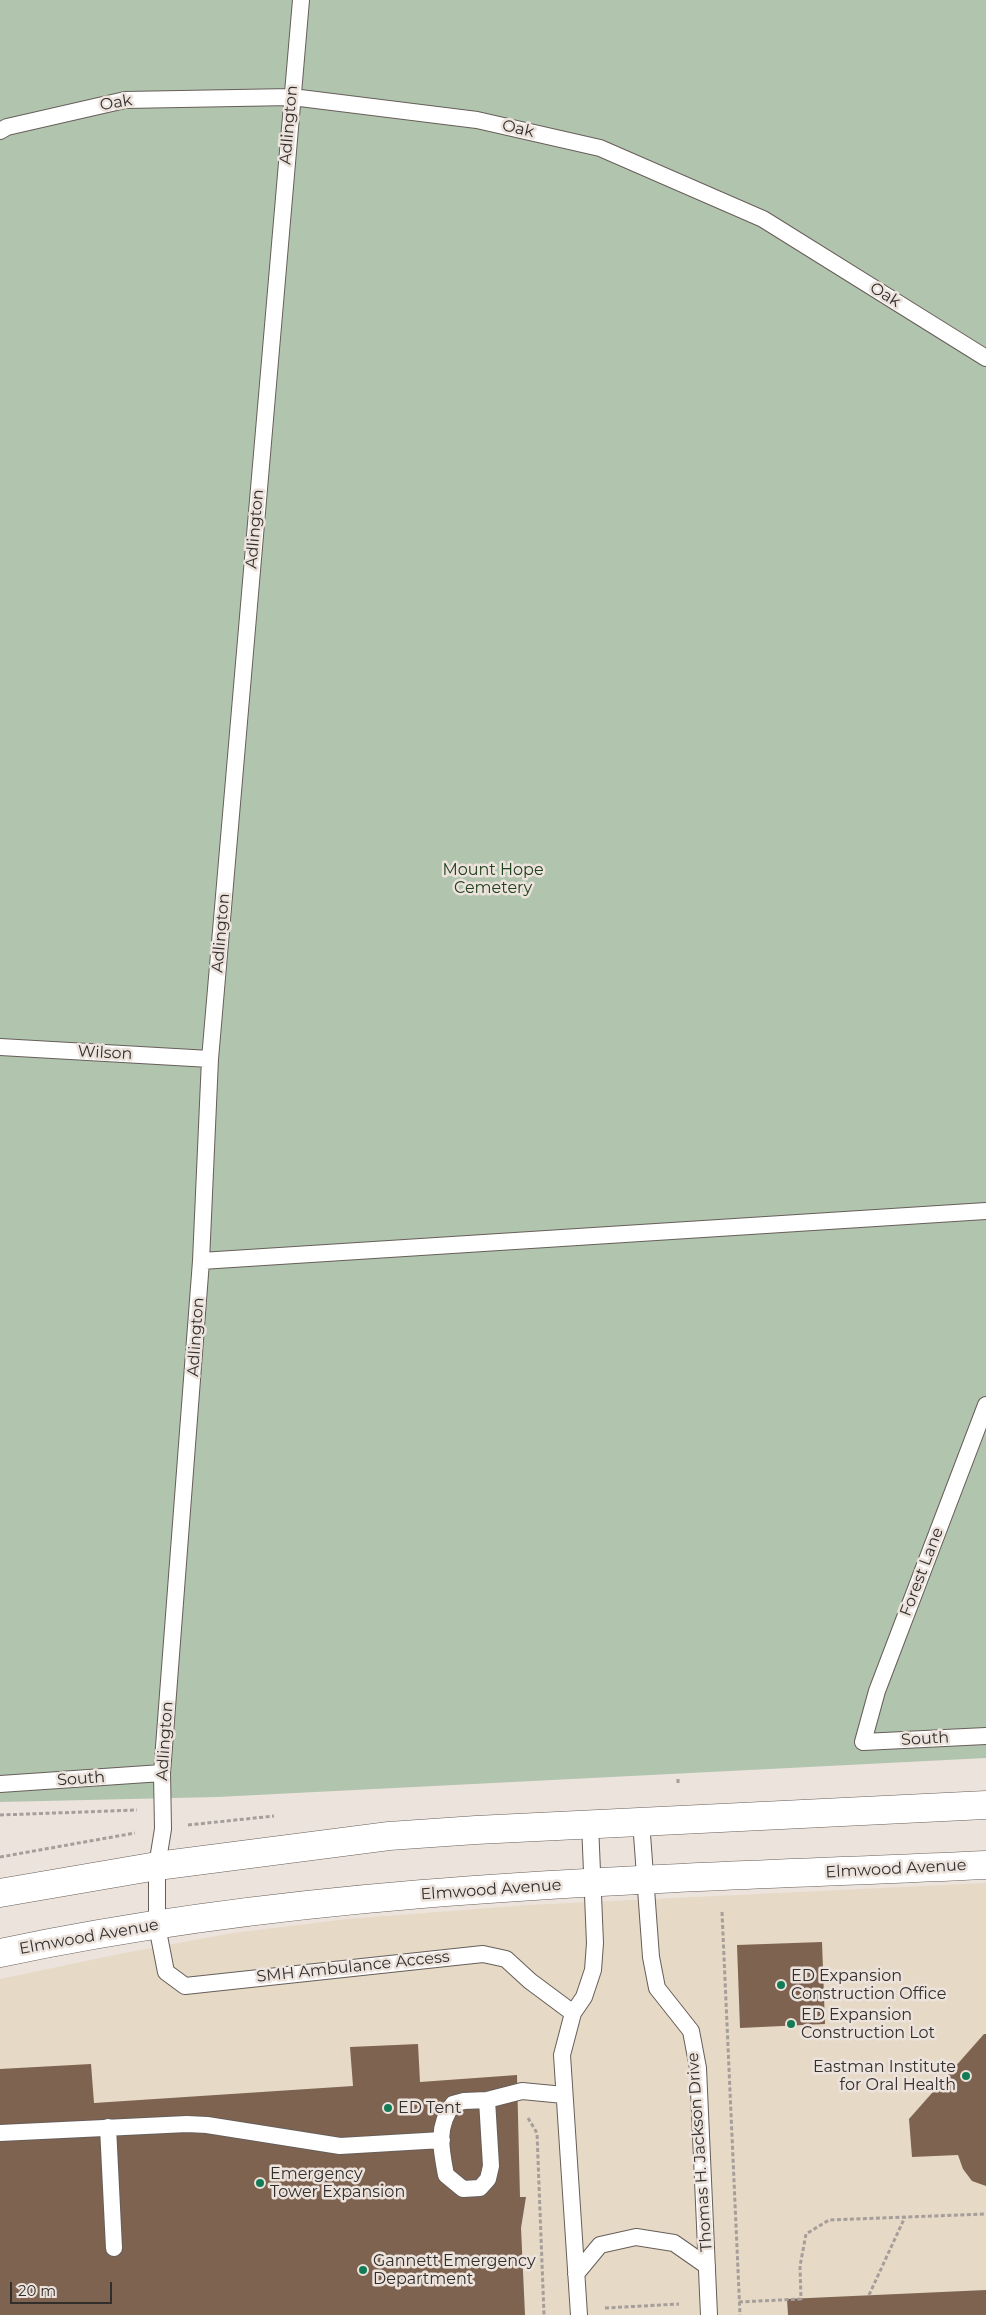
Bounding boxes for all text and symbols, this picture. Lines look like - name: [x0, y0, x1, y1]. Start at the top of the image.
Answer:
- street label: Adlington: [276, 84, 302, 166]
- street label: Oak: [98, 91, 134, 115]
- street label: Oak: [500, 116, 536, 142]
- street label: Oak: [866, 278, 904, 312]
- street label: Adlington: [242, 488, 268, 570]
- park label: Mount Hope Cemetery: [442, 860, 544, 898]
- street label: Adlington: [208, 892, 234, 974]
- street label: Wilson: [77, 1042, 133, 1064]
- street label: Adlington: [184, 1297, 208, 1377]
- street label: Forest Lane: [896, 1525, 948, 1619]
- street label: Adlington: [153, 1701, 177, 1781]
- street label: South: [901, 1728, 949, 1750]
- street label: South: [56, 1768, 106, 1790]
- street label: Elmwood Avenue: [825, 1856, 967, 1882]
- street label: Elmwood Avenue: [420, 1876, 562, 1904]
- street label: Elmwood Avenue: [18, 1915, 160, 1959]
- street label: SMH Ambulance Access: [256, 1947, 450, 1987]
- place label: ED Expansion Construction Office: [791, 1966, 946, 2004]
- marker: ED Expansion Construction Office: [775, 1979, 787, 1991]
- place label: ED Expansion Construction Lot: [801, 2005, 935, 2043]
- marker: ED Expansion Construction Lot: [785, 2018, 797, 2030]
- street label: Thomas H. Jackson Drive: [683, 2052, 717, 2252]
- place label: Eastman Institute for Oral Health: [813, 2057, 956, 2095]
- marker: Eastman Institute for Oral Health: [960, 2070, 972, 2082]
- place label: ED Tent: [398, 2098, 461, 2118]
- marker: ED Tent: [382, 2102, 394, 2114]
- place label: Emergency Tower Expansion: [270, 2164, 405, 2202]
- marker: Emergency Tower Expansion: [254, 2177, 266, 2189]
- place label: Gannett Emergency Department: [373, 2251, 536, 2289]
- marker: Gannett Emergency Department: [357, 2264, 369, 2276]
- scale bar: [12, 2272, 115, 2304]
- text: 20 m: [18, 2281, 56, 2300]

